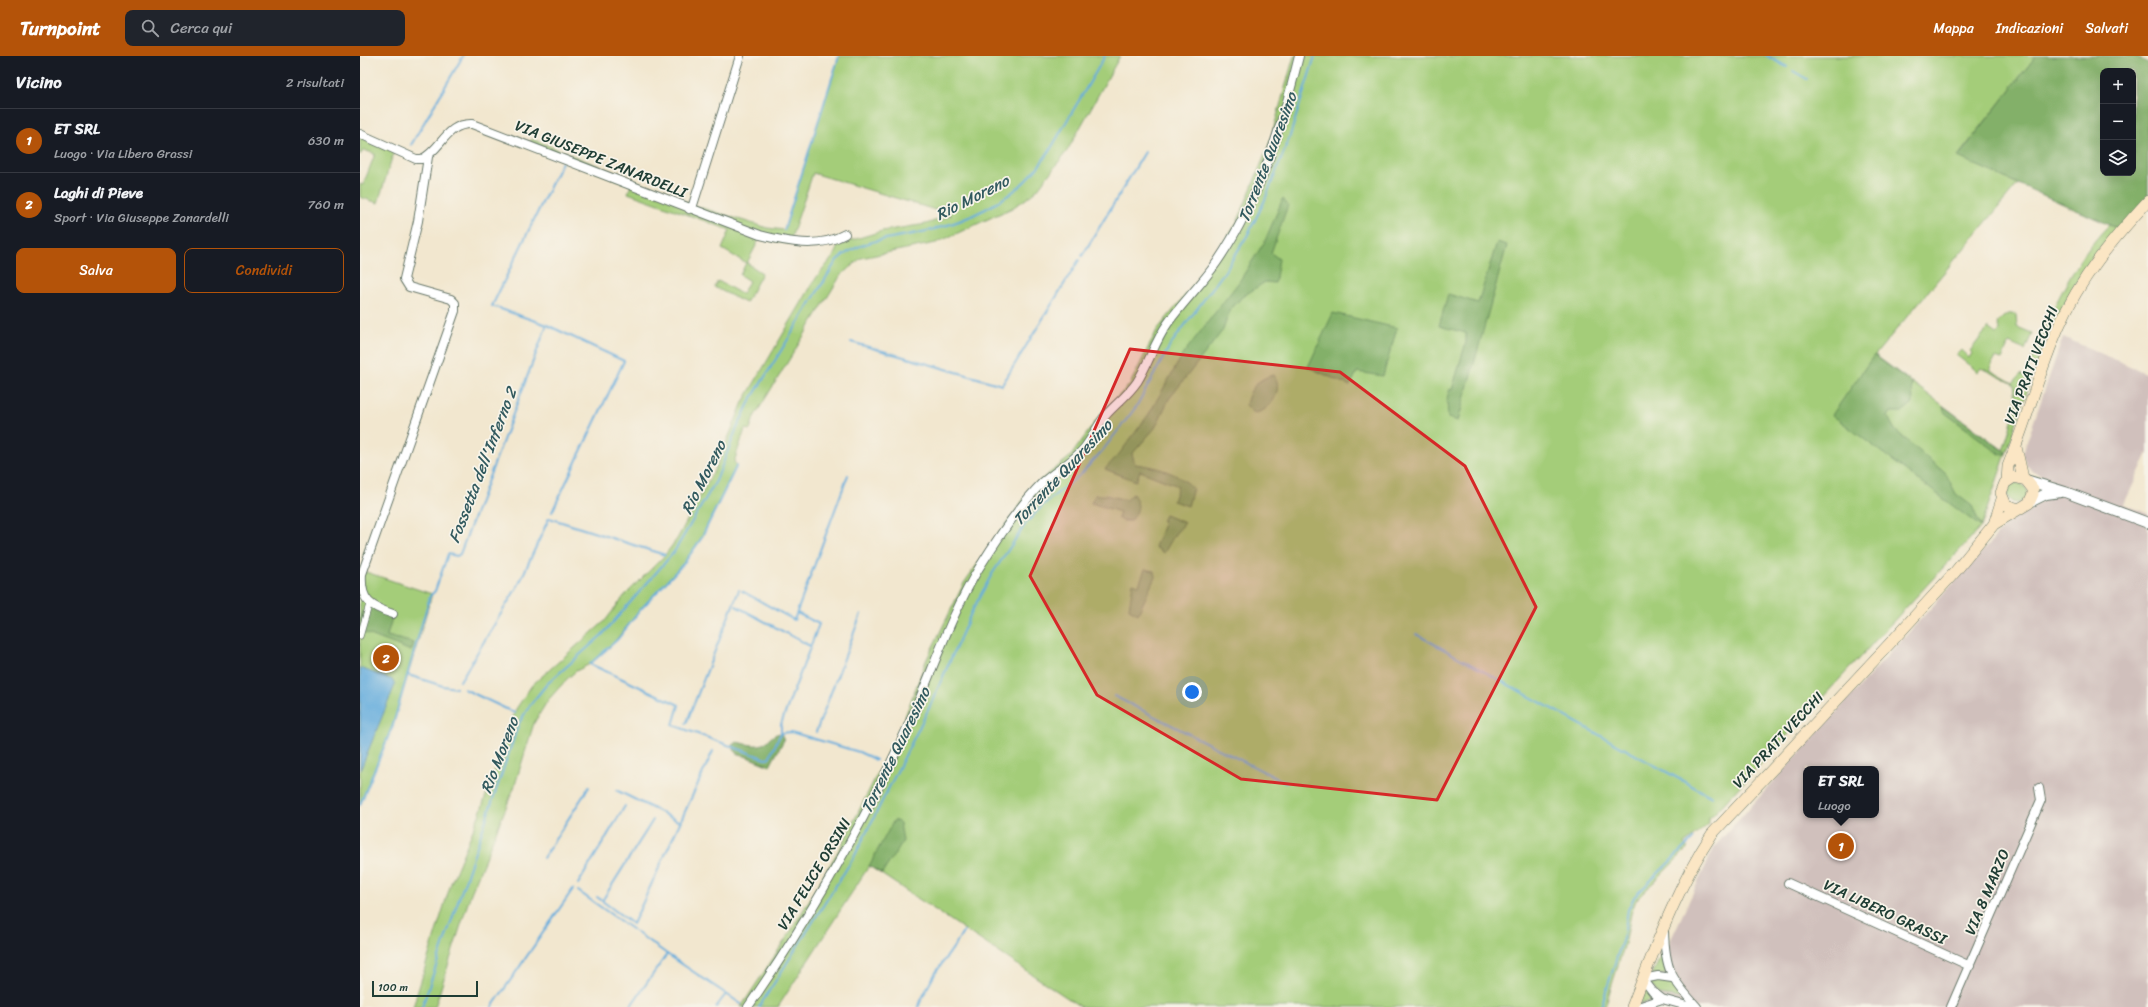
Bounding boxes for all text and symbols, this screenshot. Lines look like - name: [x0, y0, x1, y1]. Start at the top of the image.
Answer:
- search box: [125, 10, 405, 46]
- text: Turnpoint: [20, 12, 101, 45]
- text: Cerca qui: [171, 15, 232, 41]
- text: Mappa: [1933, 16, 1974, 41]
- text: Indicazioni: [1996, 16, 2063, 41]
- text: Salvati: [2085, 16, 2128, 41]
- icon: search: [139, 17, 161, 39]
- text: Vicino: [16, 67, 62, 97]
- map controls: [2100, 68, 2136, 176]
- button: +: [2100, 68, 2136, 104]
- text: 2 risultati: [286, 71, 344, 94]
- water label: Torrente Quaresimo: [1229, 87, 1306, 226]
- button: −: [2100, 104, 2136, 140]
- street label: VIA GIUSEPPE ZANARDELLI: [511, 113, 692, 206]
- text: ET SRL: [54, 116, 100, 142]
- text: 1: [26, 129, 32, 152]
- text: 630 m: [308, 129, 344, 152]
- button: layers: [2100, 140, 2136, 176]
- text: Luogo · Via Libero Grassi: [54, 142, 192, 165]
- water label: Rio Moreno: [930, 166, 1015, 228]
- text: Laghi di Pieve: [54, 180, 143, 206]
- text: 2: [25, 193, 33, 216]
- text: 760 m: [308, 193, 344, 216]
- text: Sport · Via Giuseppe Zanardelli: [54, 206, 229, 229]
- button: Salva: [16, 248, 176, 293]
- button: Condividi: [184, 248, 344, 293]
- street label: VIA PRATI VECCHI: [1996, 302, 2066, 428]
- water label: Fossetta dell'Inferno 2: [440, 381, 526, 547]
- water label: Torrente Quaresimo: [1005, 412, 1120, 532]
- water label: Rio Moreno: [672, 434, 735, 519]
- pin: 2: [373, 643, 399, 673]
- water label: Torrente Quaresimo: [852, 681, 939, 818]
- your location: [1182, 682, 1202, 702]
- street label: VIA PRATI VECCHI: [1726, 685, 1830, 795]
- water label: Rio Moreno: [472, 712, 528, 798]
- popup: [1803, 766, 1879, 818]
- text: ET SRL: [1818, 768, 1864, 794]
- text: Luogo: [1818, 794, 1851, 817]
- street label: VIA FELICE ORSINI: [770, 812, 858, 935]
- pin: 1: [1828, 831, 1854, 861]
- street label: VIA 8 MARZO: [1957, 845, 2017, 939]
- street label: VIA LIBERO GRASSI: [1819, 872, 1952, 952]
- text: 100 m: [378, 978, 408, 997]
- scale bar: [372, 979, 478, 998]

